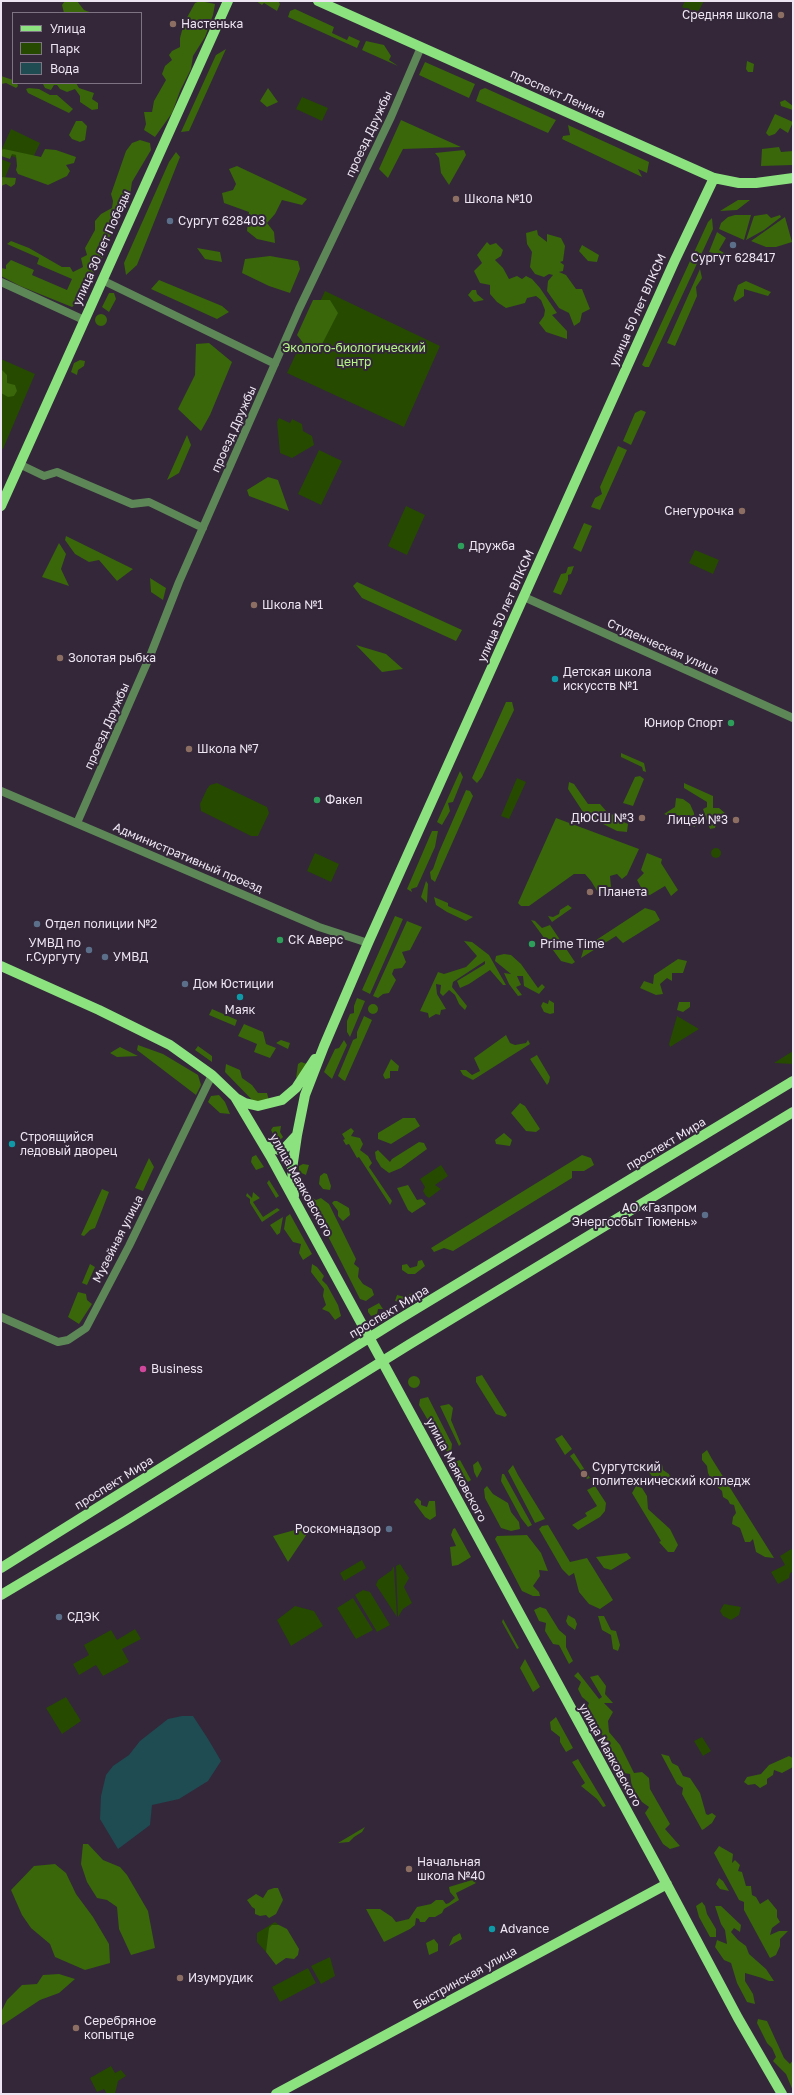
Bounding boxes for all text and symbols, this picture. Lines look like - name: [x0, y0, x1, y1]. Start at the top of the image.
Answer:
- place label: Средняя школа: [682, 8, 773, 22]
- marker: Средняя школа: [776, 10, 786, 20]
- legend: [12, 12, 142, 84]
- place label: Настенька: [181, 17, 243, 31]
- marker: Настенька: [168, 19, 178, 29]
- text: Улица: [50, 21, 86, 36]
- text: Парк: [50, 41, 80, 56]
- text: Вода: [50, 61, 79, 76]
- street label: проспект Ленина: [508, 67, 608, 121]
- street label: проезд Дружбы: [343, 89, 395, 179]
- street label: улица 30 лет Победы: [70, 188, 134, 308]
- place label: Школа №10: [464, 192, 533, 206]
- marker: Школа №10: [451, 194, 461, 204]
- place label: Сургут 628403: [178, 214, 265, 228]
- marker: Сургут 628403: [165, 216, 175, 226]
- marker: Сургут 628417: [728, 240, 738, 250]
- place label: Сургут 628417: [691, 251, 775, 265]
- street label: улица 50 лет ВЛКСМ: [607, 252, 669, 368]
- park label: Эколого-биологический центр: [282, 341, 426, 369]
- street label: проезд Дружбы: [208, 383, 260, 475]
- place label: Снегурочка: [664, 504, 734, 518]
- marker: Снегурочка: [737, 506, 747, 516]
- place label: Дружба: [469, 539, 515, 553]
- marker: Дружба: [456, 541, 466, 551]
- street label: улица 50 лет ВЛКСМ: [475, 548, 537, 664]
- place label: Школа №1: [262, 598, 323, 612]
- marker: Школа №1: [249, 600, 259, 610]
- street label: Студенческая улица: [605, 616, 721, 678]
- place label: Золотая рыбка: [68, 651, 156, 665]
- marker: Золотая рыбка: [55, 653, 65, 663]
- place label: Детская школа искусств №1: [563, 665, 651, 693]
- marker: Детская школа искусств №1: [550, 674, 560, 684]
- street label: проезд Дружбы: [81, 680, 133, 772]
- place label: Юниор Спорт: [644, 716, 723, 730]
- marker: Юниор Спорт: [726, 718, 736, 728]
- place label: Школа №7: [197, 742, 259, 756]
- marker: Школа №7: [184, 744, 194, 754]
- place label: Факел: [325, 793, 363, 807]
- marker: Факел: [312, 795, 322, 805]
- place label: ДЮСШ №3: [571, 811, 634, 825]
- marker: ДЮСШ №3: [637, 813, 647, 823]
- place label: Лицей №3: [667, 813, 728, 827]
- marker: Лицей №3: [731, 815, 741, 825]
- street label: Административный проезд: [111, 820, 265, 896]
- place label: Планета: [598, 885, 647, 899]
- marker: Планета: [585, 887, 595, 897]
- place label: Отдел полиции №2: [45, 917, 157, 931]
- marker: Отдел полиции №2: [32, 919, 42, 929]
- place label: СК Аверс: [288, 933, 343, 947]
- marker: СК Аверс: [275, 935, 285, 945]
- place label: УМВД по г.Сургуту: [26, 936, 81, 964]
- place label: Prime Time: [540, 937, 605, 951]
- marker: Prime Time: [527, 939, 537, 949]
- marker: УМВД по г.Сургуту: [84, 945, 94, 955]
- place label: УМВД: [113, 950, 148, 964]
- marker: УМВД: [100, 952, 110, 962]
- place label: Дом Юстиции: [193, 977, 274, 991]
- marker: Дом Юстиции: [180, 979, 190, 989]
- marker: Маяк: [235, 992, 245, 1002]
- place label: Маяк: [225, 1003, 255, 1017]
- street label: проспект Мира: [624, 1115, 708, 1173]
- place label: Строящийся ледовый дворец: [20, 1130, 117, 1158]
- street label: улица Маяковского: [267, 1131, 335, 1239]
- marker: Строящийся ледовый дворец: [7, 1139, 17, 1149]
- street label: Музейная улица: [90, 1193, 146, 1285]
- place label: АО «Газпром Энергосбыт Тюмень»: [572, 1201, 697, 1229]
- marker: АО «Газпром Энергосбыт Тюмень»: [700, 1210, 710, 1220]
- street label: проспект Мира: [347, 1283, 431, 1341]
- place label: Business: [151, 1362, 203, 1376]
- marker: Business: [138, 1364, 148, 1374]
- street label: улица Маяковского: [422, 1416, 490, 1524]
- street label: проспект Мира: [72, 1453, 156, 1513]
- place label: Сургутский политехнический колледж: [592, 1460, 751, 1488]
- marker: Сургутский политехнический колледж: [579, 1469, 589, 1479]
- place label: Роскомнадзор: [295, 1522, 381, 1536]
- marker: Роскомнадзор: [384, 1524, 394, 1534]
- place label: СДЭК: [67, 1610, 100, 1624]
- marker: СДЭК: [54, 1612, 64, 1622]
- street label: улица Маяковского: [576, 1701, 644, 1809]
- place label: Начальная школа №40: [417, 1855, 485, 1883]
- marker: Начальная школа №40: [404, 1864, 414, 1874]
- place label: Advance: [500, 1922, 549, 1936]
- marker: Advance: [487, 1924, 497, 1934]
- street label: Быстринская улица: [411, 1944, 519, 2012]
- place label: Изумрудик: [188, 1971, 254, 1985]
- marker: Изумрудик: [175, 1973, 185, 1983]
- place label: Серебряное копытце: [84, 2014, 156, 2042]
- marker: Серебряное копытце: [71, 2023, 81, 2033]

